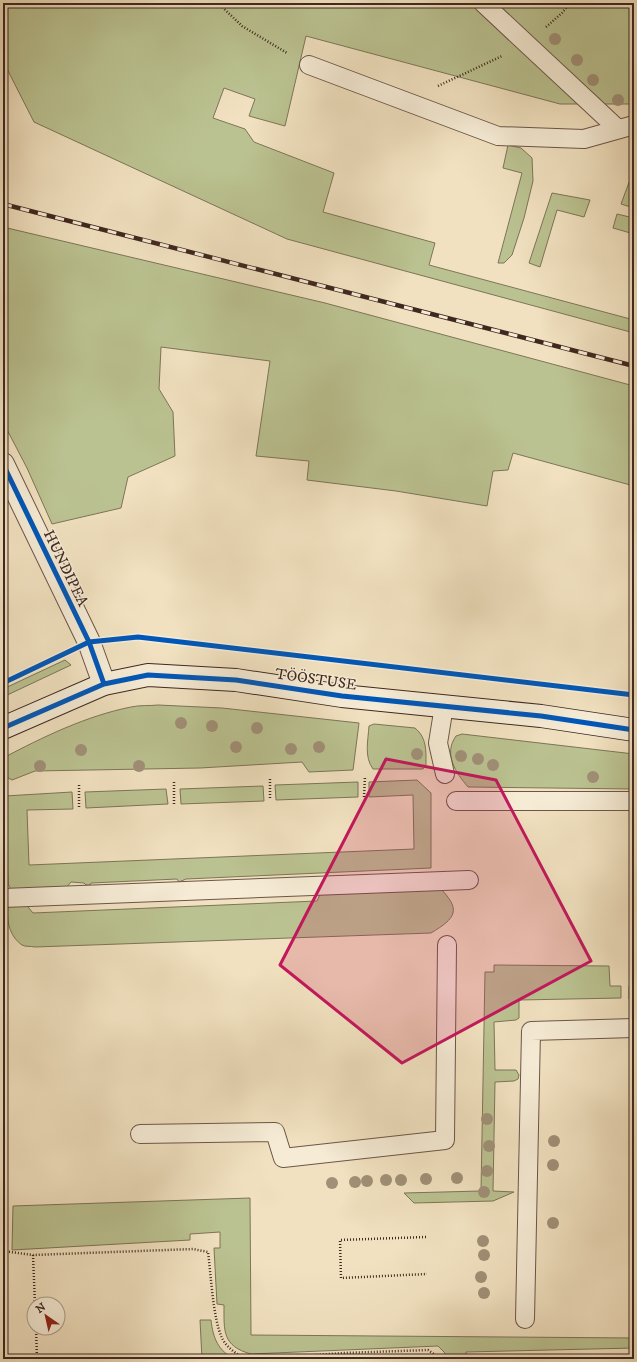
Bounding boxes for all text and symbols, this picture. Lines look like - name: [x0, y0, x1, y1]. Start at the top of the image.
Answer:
- street label: HUNDIPEA: [39, 527, 92, 610]
- street label: TÖÖSTUSE: [274, 664, 358, 695]
- north arrow: [26, 1296, 66, 1336]
- text: N: [33, 1300, 49, 1317]

